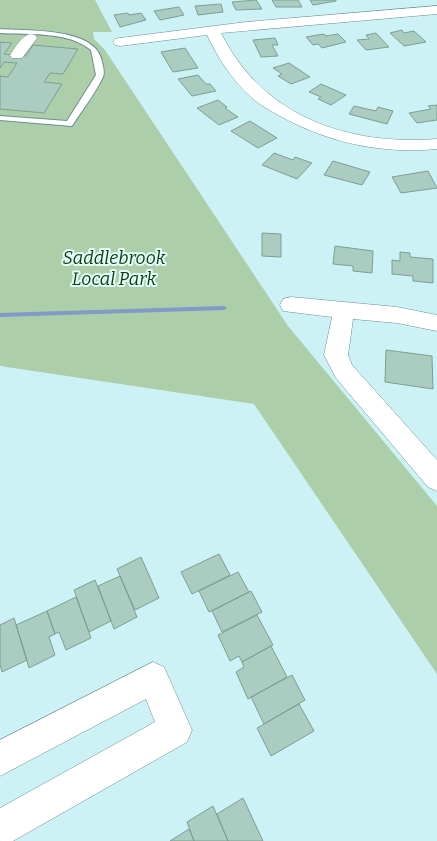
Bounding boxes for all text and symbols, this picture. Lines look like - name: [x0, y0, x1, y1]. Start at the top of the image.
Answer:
- park label: Saddlebrook Local Park: [62, 247, 166, 290]

